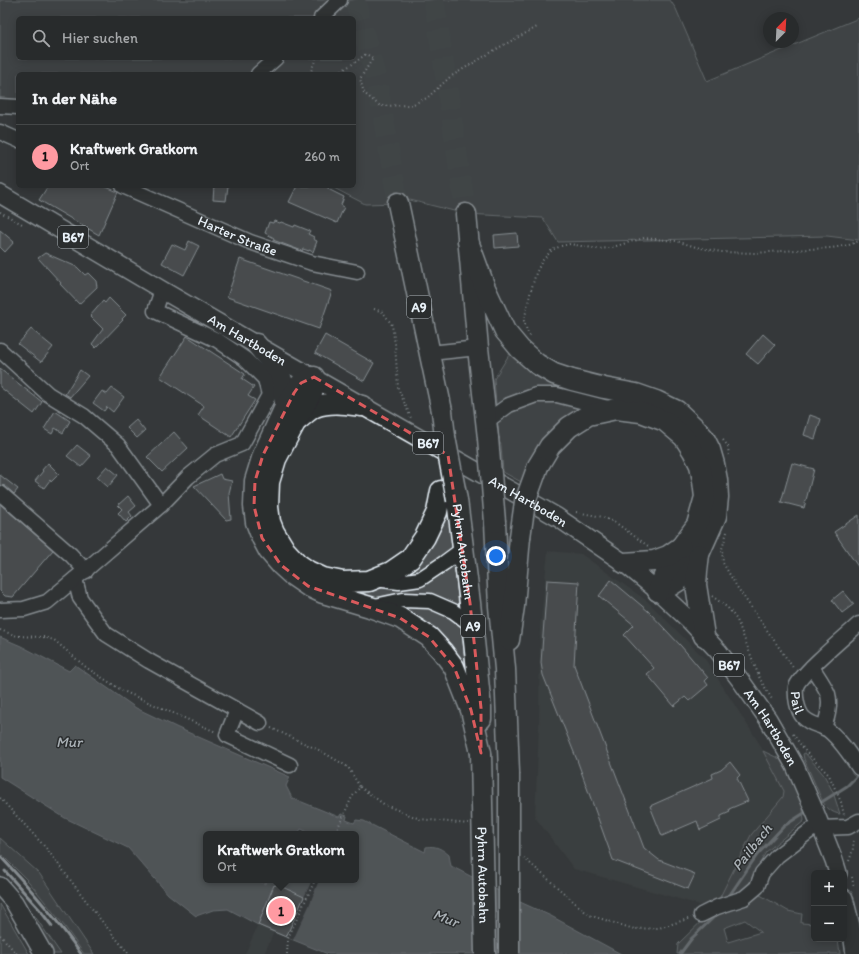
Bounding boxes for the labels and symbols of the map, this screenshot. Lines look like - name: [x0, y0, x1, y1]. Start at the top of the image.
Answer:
- north arrow: [763, 12, 799, 48]
- street label: Harter Straße: [195, 212, 280, 259]
- road number: B67: [58, 226, 88, 248]
- road number: A9: [407, 296, 431, 318]
- street label: Am Hartboden: [205, 310, 290, 369]
- road number: B67: [413, 432, 443, 454]
- street label: Am Hartboden: [486, 471, 571, 530]
- street label: Pyhrn Autobahn: [449, 502, 478, 601]
- your location: [486, 546, 506, 566]
- road number: A9: [461, 615, 485, 637]
- road number: B67: [714, 654, 744, 676]
- street label: Am Hartboden: [740, 685, 802, 769]
- street label: Pail: [787, 691, 808, 717]
- water label: Mur: [56, 733, 84, 751]
- water label: Pailbach: [728, 819, 776, 874]
- street label: Pyhrn Autobahn: [474, 826, 493, 924]
- pin: 1: [268, 896, 294, 926]
- water label: Mur: [431, 905, 463, 932]

